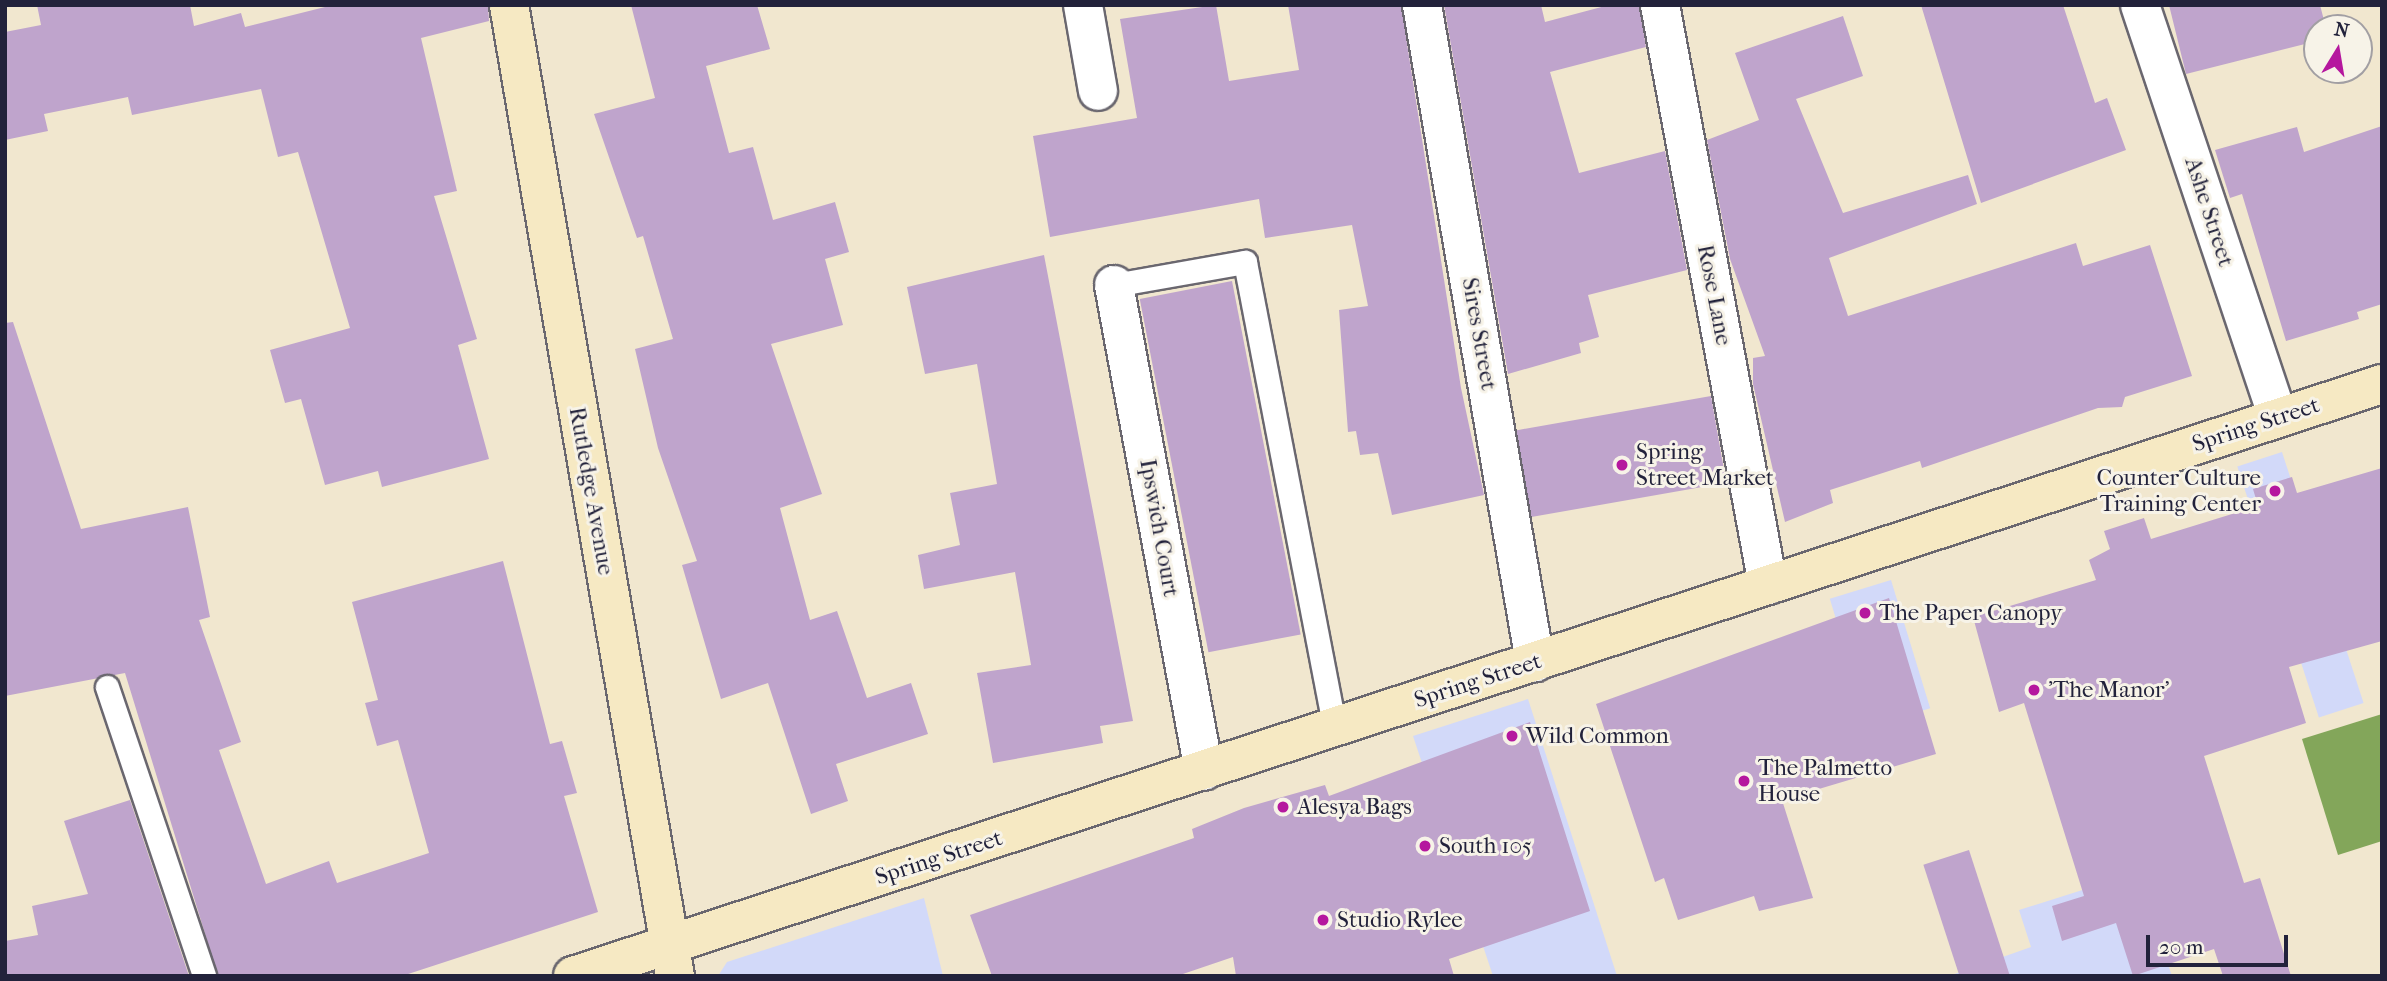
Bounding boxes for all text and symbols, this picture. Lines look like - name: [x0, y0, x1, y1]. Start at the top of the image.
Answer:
- north arrow: [2303, 14, 2373, 84]
- text: N: [2332, 18, 2351, 43]
- street label: Ashe Street: [2178, 154, 2240, 270]
- street label: Rose Lane: [1691, 242, 1737, 348]
- street label: Sires Street: [1456, 276, 1502, 392]
- street label: Spring Street: [2189, 391, 2323, 459]
- street label: Rutledge Avenue: [563, 405, 619, 577]
- place label: Spring Street Market: [1636, 438, 1774, 492]
- street label: Ipswich Court: [1133, 457, 1185, 599]
- marker: Spring Street Market: [1614, 457, 1630, 473]
- place label: Counter Culture Training Center: [2097, 464, 2261, 518]
- marker: Counter Culture Training Center: [2267, 483, 2283, 499]
- place label: The Paper Canopy: [1879, 599, 2062, 627]
- marker: The Paper Canopy: [1857, 605, 1873, 621]
- street label: Spring Street: [1411, 647, 1545, 715]
- place label: 'The Manor': [2048, 676, 2169, 704]
- marker: 'The Manor': [2026, 682, 2042, 698]
- place label: Wild Common: [1526, 722, 1669, 750]
- marker: Wild Common: [1504, 728, 1520, 744]
- place label: The Palmetto House: [1758, 754, 1892, 808]
- marker: The Palmetto House: [1736, 773, 1752, 789]
- place label: Alesya Bags: [1297, 793, 1412, 821]
- marker: Alesya Bags: [1275, 799, 1291, 815]
- street label: Spring Street: [872, 824, 1006, 892]
- place label: South 105: [1439, 832, 1532, 860]
- marker: South 105: [1417, 838, 1433, 854]
- place label: Studio Rylee: [1337, 906, 1463, 934]
- marker: Studio Rylee: [1315, 912, 1331, 928]
- scale bar: [2149, 922, 2291, 966]
- text: 20 m: [2159, 935, 2203, 959]

